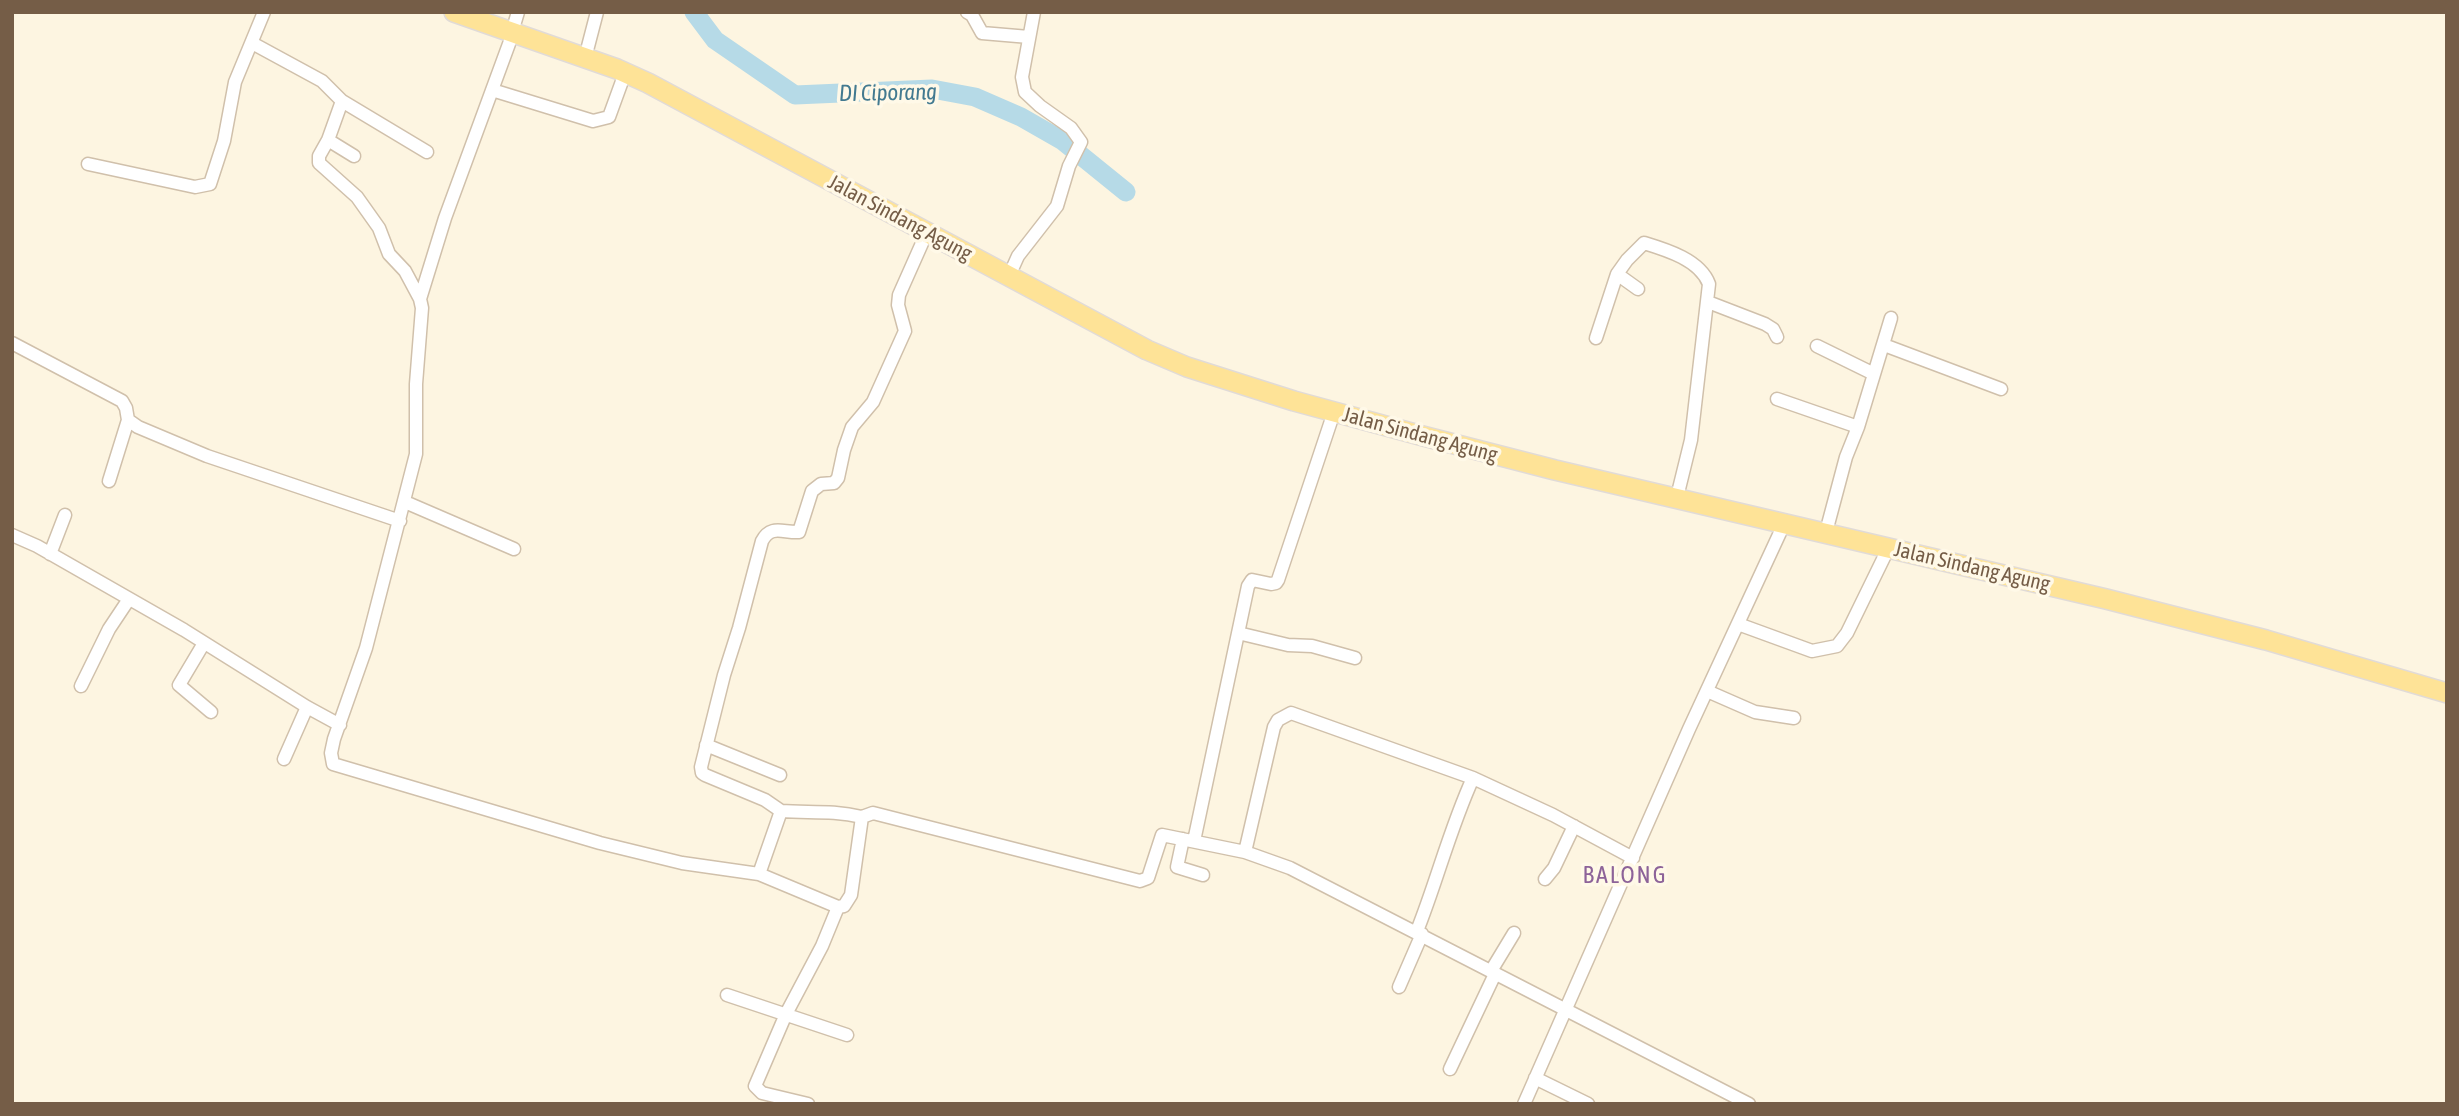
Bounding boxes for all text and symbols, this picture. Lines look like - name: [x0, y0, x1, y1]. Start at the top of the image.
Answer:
- water label: DI Ciporang: [839, 78, 937, 108]
- street label: Jalan Sindang Agung: [824, 170, 976, 266]
- street label: Jalan Sindang Agung: [1340, 402, 1500, 468]
- street label: Jalan Sindang Agung: [1892, 537, 2052, 597]
- district label: BALONG: [1583, 861, 1667, 889]

